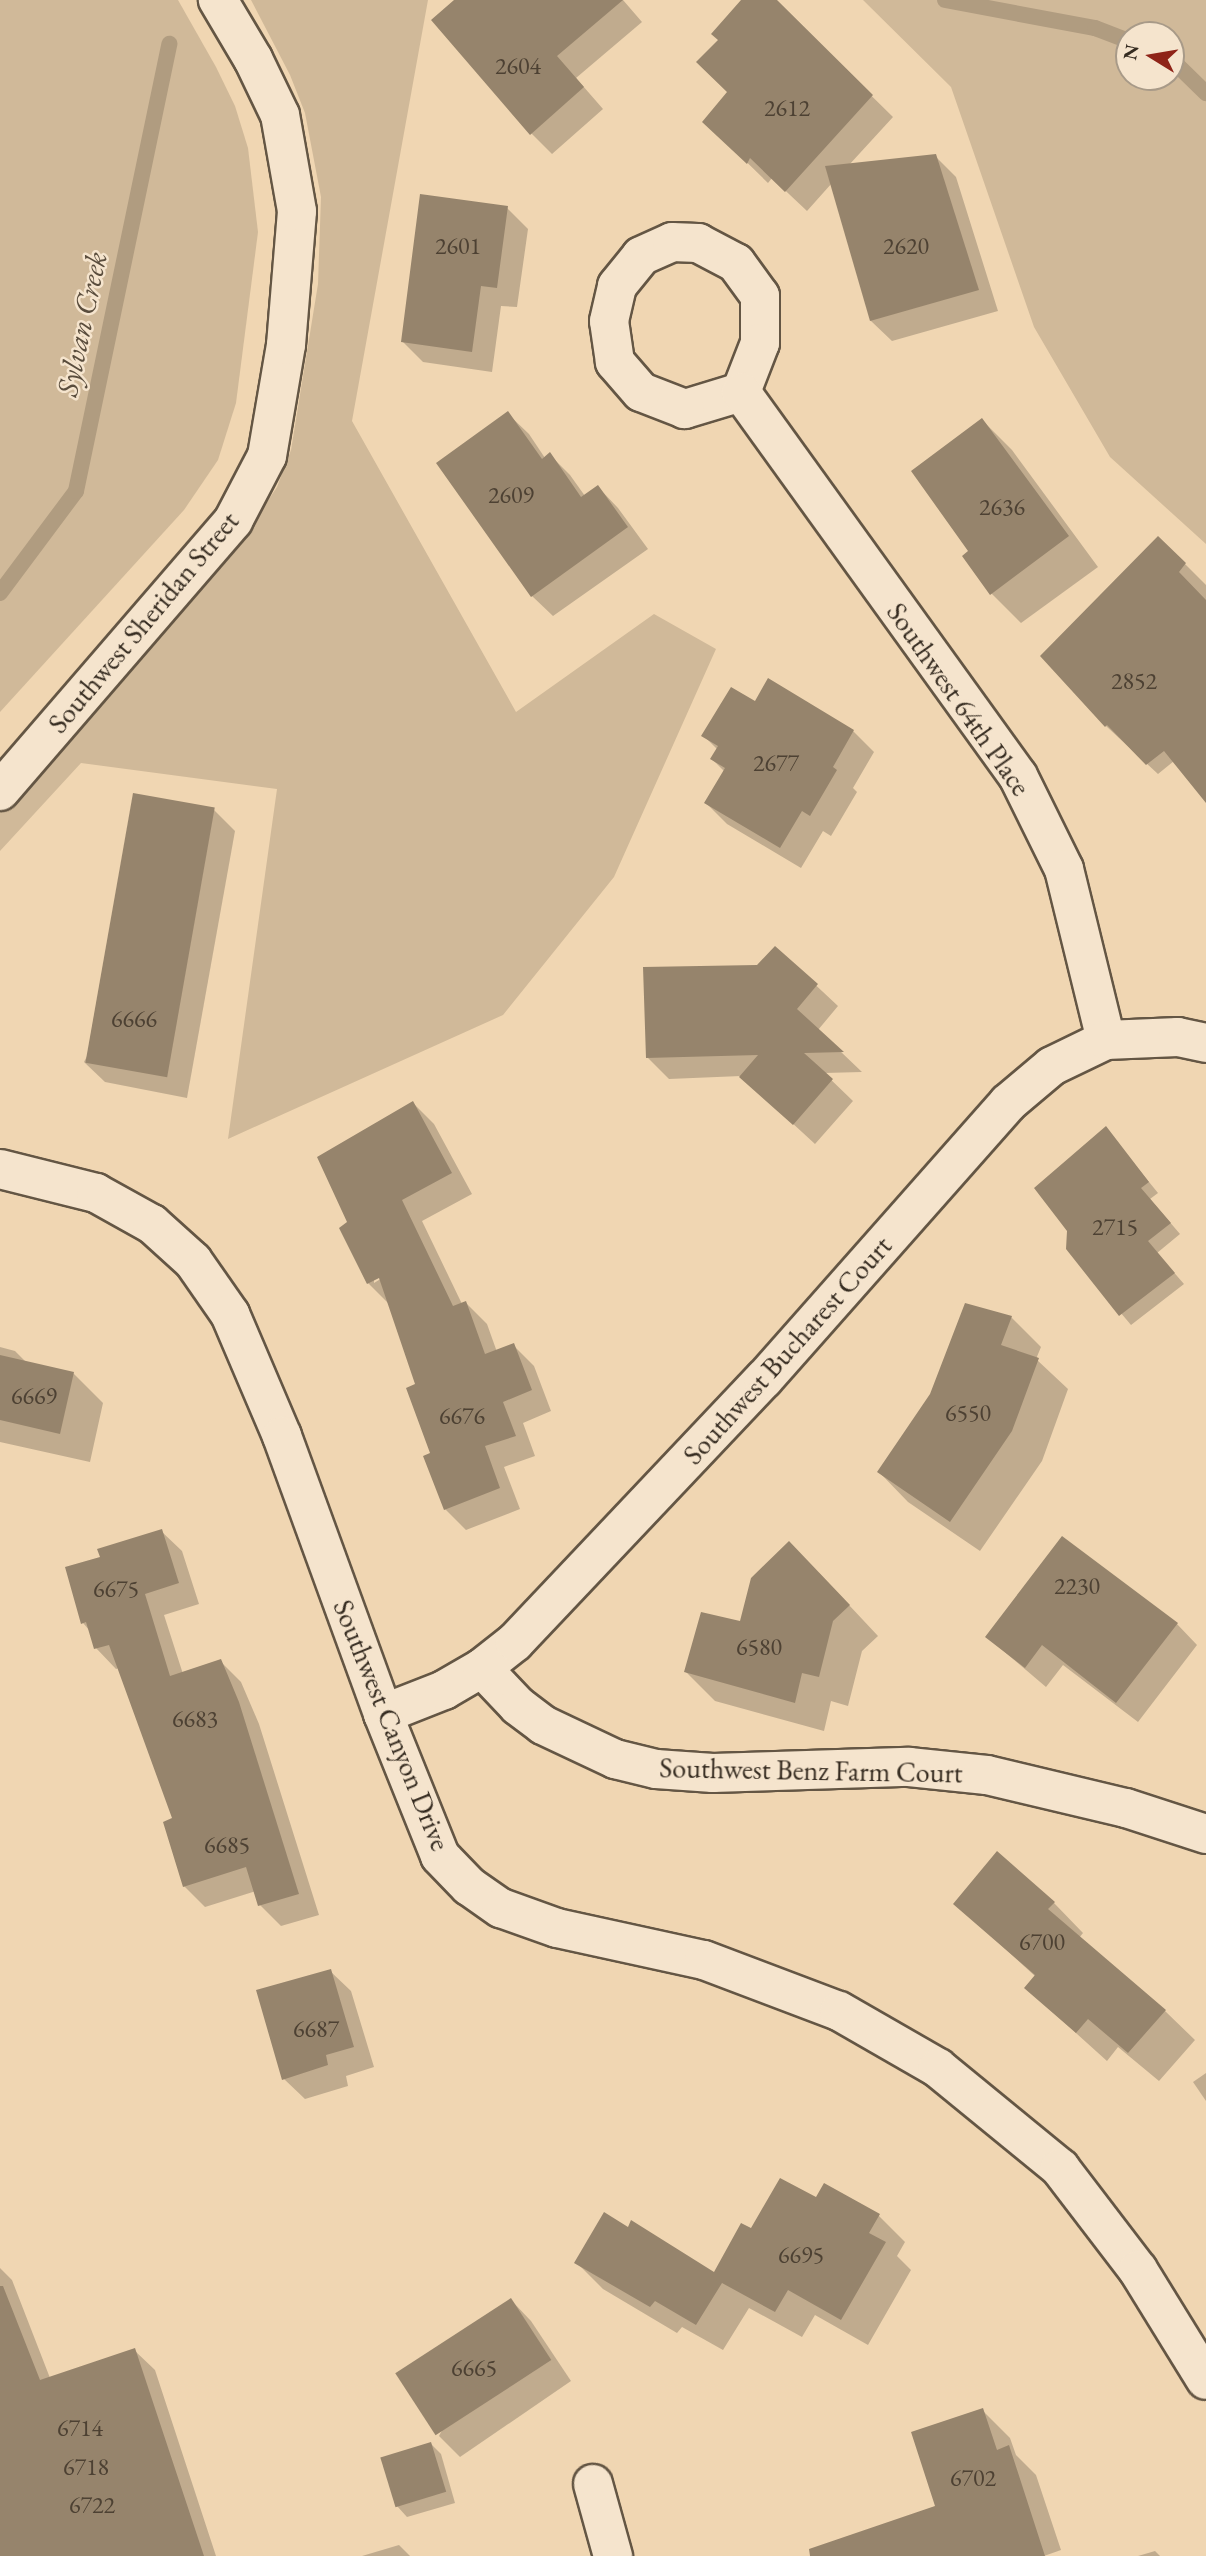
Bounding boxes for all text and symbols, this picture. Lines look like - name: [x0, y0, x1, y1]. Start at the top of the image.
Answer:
- north arrow: [1115, 21, 1185, 91]
- text: N: [1117, 42, 1145, 62]
- house number: 2604: [495, 52, 541, 80]
- house number: 2612: [764, 94, 810, 122]
- house number: 2601: [435, 232, 481, 260]
- house number: 2620: [883, 232, 929, 260]
- water label: Sylvan Creek: [49, 249, 115, 399]
- house number: 2609: [488, 481, 534, 509]
- house number: 2636: [979, 493, 1025, 521]
- street label: Southwest Sheridan Street: [41, 504, 245, 740]
- street label: Southwest 64th Place: [880, 596, 1038, 802]
- house number: 2852: [1111, 667, 1157, 695]
- house number: 2677: [753, 749, 799, 777]
- house number: 6666: [111, 1005, 157, 1033]
- house number: 2715: [1092, 1213, 1138, 1241]
- street label: Southwest Bucharest Court: [676, 1229, 898, 1471]
- house number: 6669: [11, 1382, 57, 1410]
- house number: 6550: [945, 1399, 991, 1427]
- house number: 6676: [439, 1402, 485, 1430]
- house number: 2230: [1054, 1572, 1100, 1600]
- house number: 6675: [93, 1575, 139, 1603]
- street label: Southwest Canyon Drive: [326, 1595, 458, 1855]
- house number: 6580: [736, 1633, 782, 1661]
- house number: 6683: [172, 1705, 218, 1733]
- street label: Southwest Benz Farm Court: [659, 1751, 963, 1789]
- house number: 6685: [204, 1831, 250, 1859]
- house number: 6700: [1019, 1928, 1065, 1956]
- house number: 6687: [293, 2015, 339, 2043]
- house number: 6695: [778, 2241, 824, 2269]
- house number: 6665: [451, 2354, 497, 2382]
- house number: 6714: [57, 2414, 103, 2442]
- house number: 6718: [63, 2453, 109, 2481]
- house number: 6702: [950, 2464, 996, 2492]
- house number: 6722: [69, 2491, 115, 2519]

